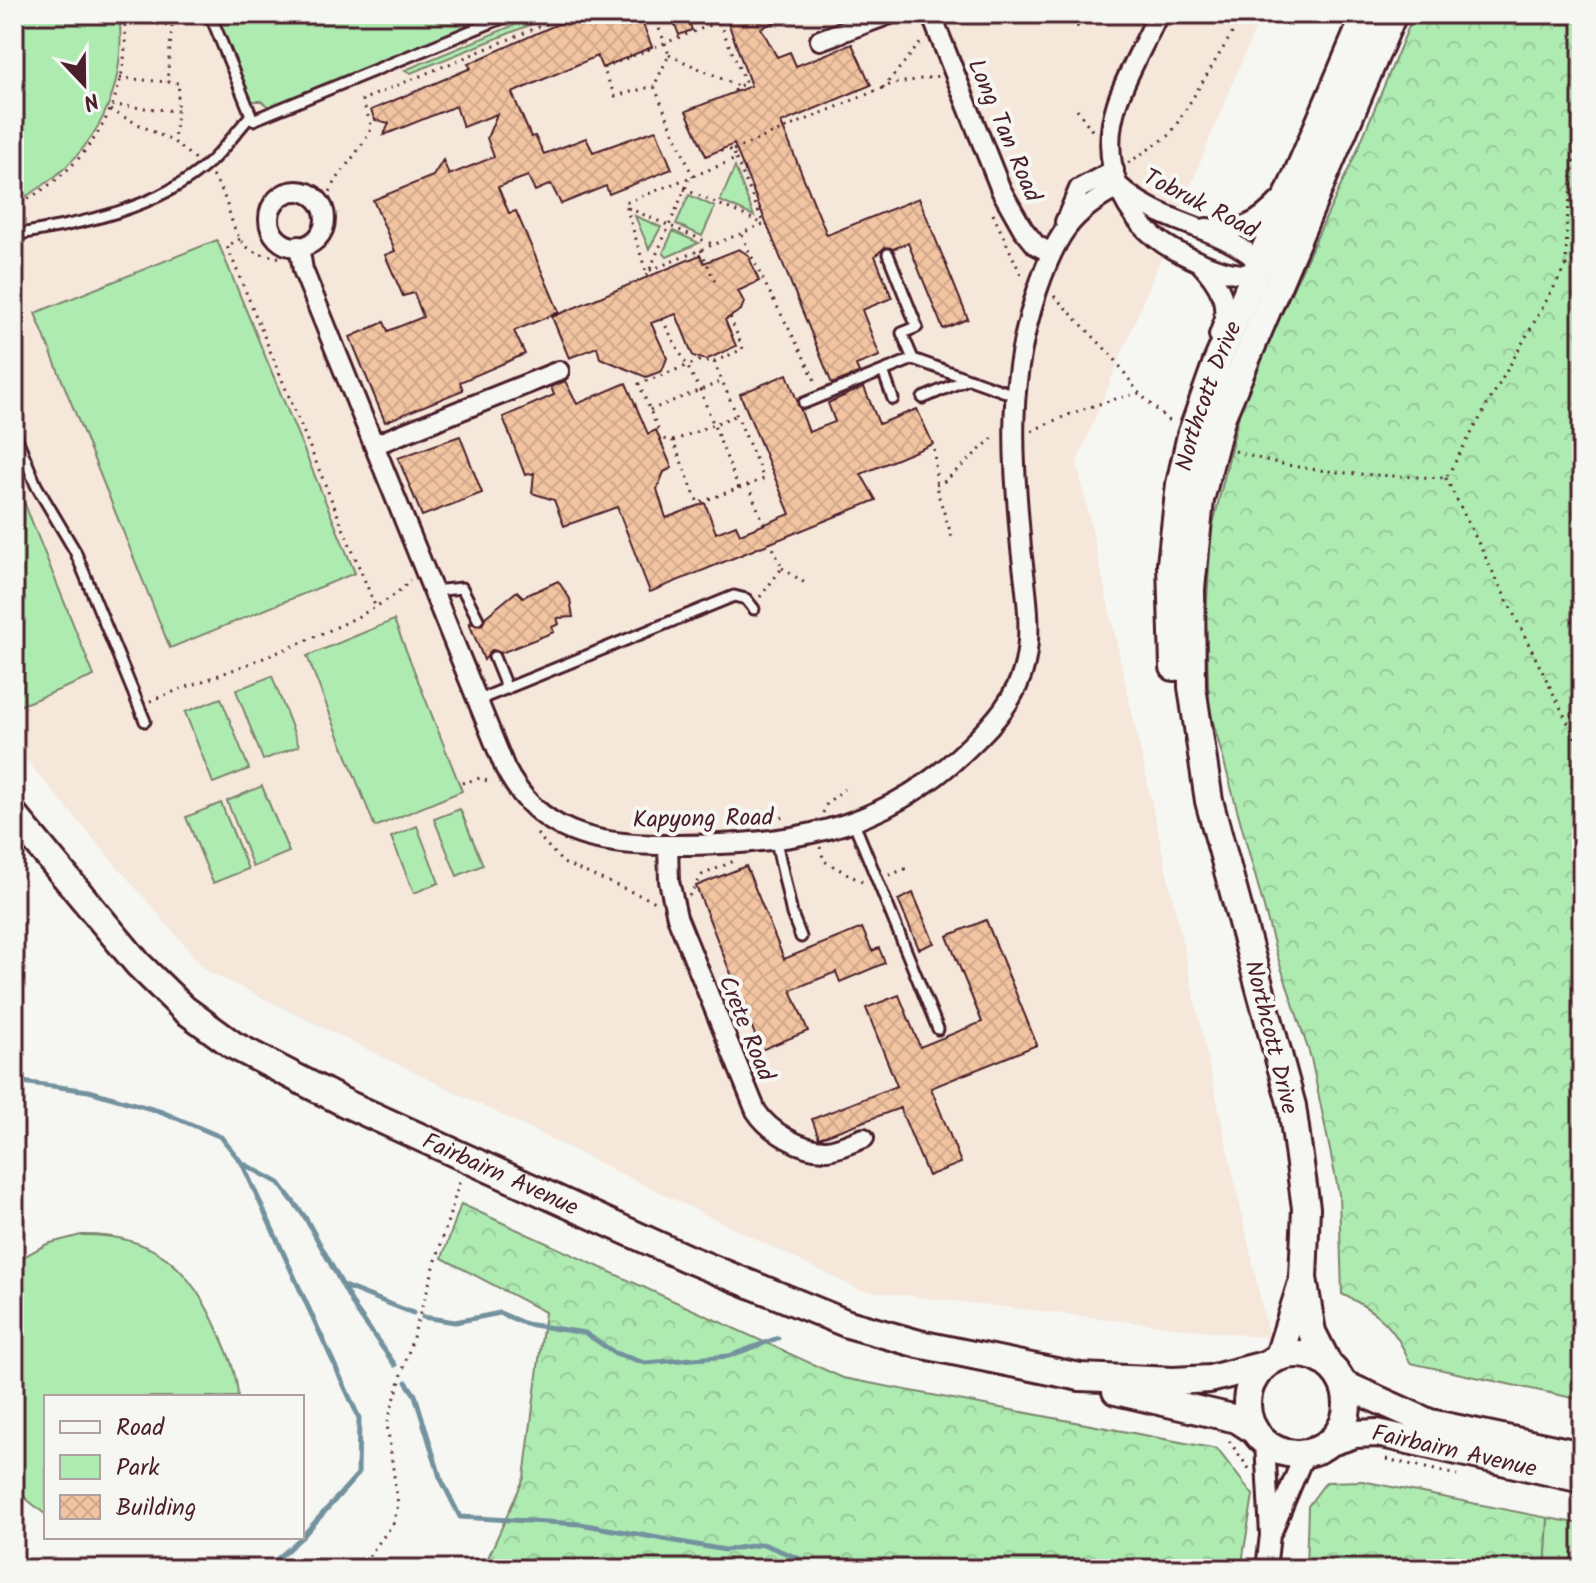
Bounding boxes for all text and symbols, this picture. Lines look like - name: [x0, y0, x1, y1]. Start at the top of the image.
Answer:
- north arrow: [44, 44, 124, 124]
- street label: Long Tan Road: [956, 53, 1052, 209]
- text: N: [77, 81, 104, 119]
- street label: Tobruk Road: [1136, 159, 1266, 251]
- street label: Northcott Drive: [1165, 315, 1253, 475]
- street label: Kapyong Road: [632, 799, 775, 840]
- street label: Northcott Drive: [1233, 956, 1309, 1118]
- street label: Crete Road: [707, 970, 785, 1088]
- street label: Fairbairn Avenue: [415, 1123, 585, 1228]
- legend: [44, 1395, 304, 1539]
- text: Road: [116, 1409, 165, 1448]
- street label: Fairbairn Avenue: [1368, 1414, 1541, 1489]
- text: Park: [116, 1449, 160, 1488]
- text: Building: [116, 1489, 196, 1528]

